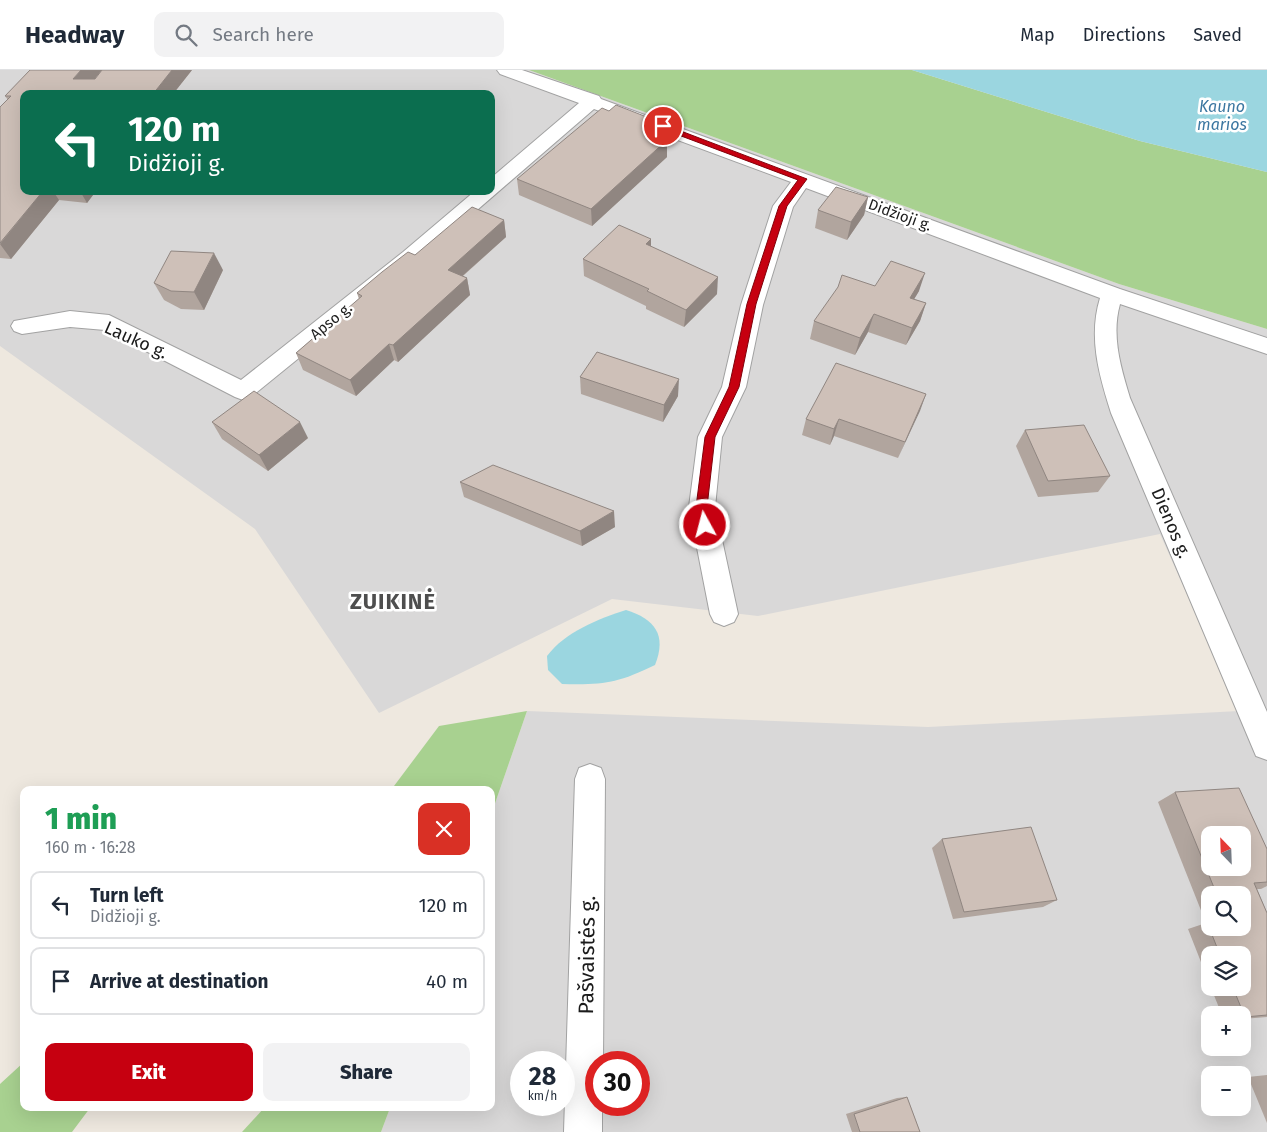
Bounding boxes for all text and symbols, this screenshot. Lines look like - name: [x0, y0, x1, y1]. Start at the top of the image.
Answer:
- search box: [154, 12, 504, 57]
- text: Headway: [25, 21, 124, 49]
- icon: search: [172, 21, 200, 49]
- text: Search here: [212, 23, 314, 46]
- text: Map: [1020, 24, 1055, 46]
- text: Directions: [1083, 24, 1165, 46]
- text: Saved: [1193, 24, 1242, 46]
- water label: Kauno marios: [1197, 97, 1247, 134]
- pin: [642, 105, 684, 147]
- text: 120 m: [128, 108, 221, 150]
- icon: left: [45, 110, 110, 175]
- icon: arrive: [649, 112, 677, 140]
- text: Didžioji g.: [128, 150, 225, 177]
- street label: Didžioji g.: [866, 195, 934, 235]
- street label: Apso g.: [306, 299, 356, 343]
- street label: Lauko g.: [101, 316, 171, 364]
- street label: Dienos g.: [1146, 484, 1196, 562]
- position arrow: [678, 498, 730, 550]
- district label: ZUIKINĖ: [350, 588, 436, 615]
- text: 1 min: [45, 801, 117, 837]
- button: close: [418, 803, 470, 855]
- north arrow: [1201, 826, 1251, 876]
- map controls: [1201, 826, 1251, 1116]
- text: 160 m · 16:28: [45, 838, 136, 857]
- text: Turn left: [90, 884, 164, 907]
- button: search: [1201, 886, 1251, 936]
- icon: left: [47, 891, 75, 919]
- text: 120 m: [418, 894, 468, 917]
- street label: Pašvaistės g.: [573, 895, 601, 1015]
- text: Didžioji g.: [90, 907, 161, 926]
- button: layers: [1201, 946, 1251, 996]
- icon: arrive: [47, 967, 75, 995]
- text: Arrive at destination: [90, 970, 269, 993]
- text: 40 m: [426, 970, 468, 993]
- button: +: [1201, 1006, 1251, 1056]
- button: Exit: [45, 1043, 253, 1101]
- button: Share: [263, 1043, 470, 1101]
- speed limit sign: 30: [585, 1051, 650, 1116]
- text: 28: [529, 1062, 556, 1092]
- button: −: [1201, 1066, 1251, 1116]
- text: km/h: [528, 1089, 557, 1103]

